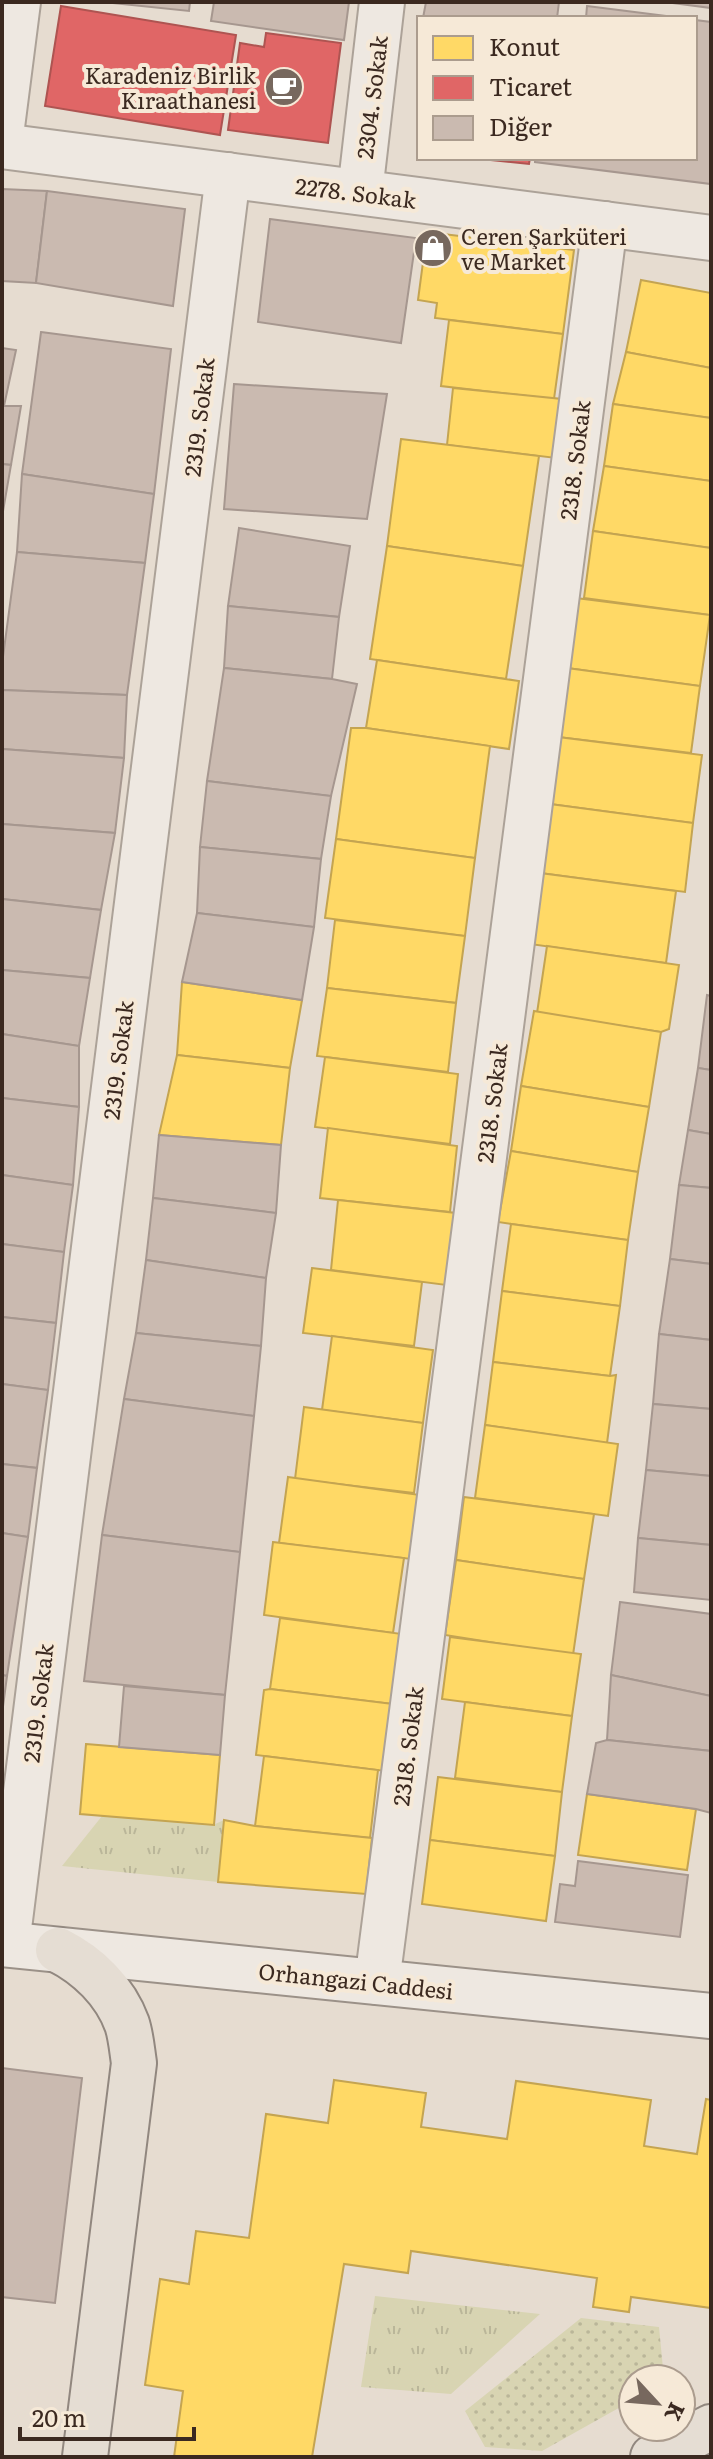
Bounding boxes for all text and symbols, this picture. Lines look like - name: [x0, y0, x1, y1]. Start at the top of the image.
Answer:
- legend: [417, 16, 697, 160]
- text: Konut: [489, 28, 560, 63]
- street label: 2304. Sokak: [347, 33, 395, 161]
- place label: Karadeniz Birlik Kıraathanesi: [85, 58, 257, 116]
- cafe icon: Karadeniz Birlik Kıraathanesi: [263, 66, 305, 108]
- text: Ticaret: [489, 68, 572, 103]
- text: Diğer: [489, 108, 552, 143]
- street label: 2278. Sokak: [294, 168, 419, 216]
- place label: Ceren Şarküteri ve Market: [461, 219, 627, 277]
- shop icon: Ceren Şarküteri ve Market: [412, 227, 454, 269]
- street label: 2319. Sokak: [174, 355, 222, 478]
- street label: 2318. Sokak: [550, 398, 598, 522]
- street label: 2319. Sokak: [93, 998, 141, 1121]
- street label: 2318. Sokak: [467, 1041, 515, 1165]
- street label: 2319. Sokak: [13, 1641, 61, 1764]
- street label: 2318. Sokak: [383, 1684, 431, 1808]
- street label: Orhangazi Caddesi: [257, 1953, 455, 2007]
- north arrow: [617, 2363, 697, 2443]
- scale bar: [20, 2391, 194, 2441]
- text: K: [657, 2397, 695, 2428]
- text: 20 m: [32, 2399, 86, 2434]

